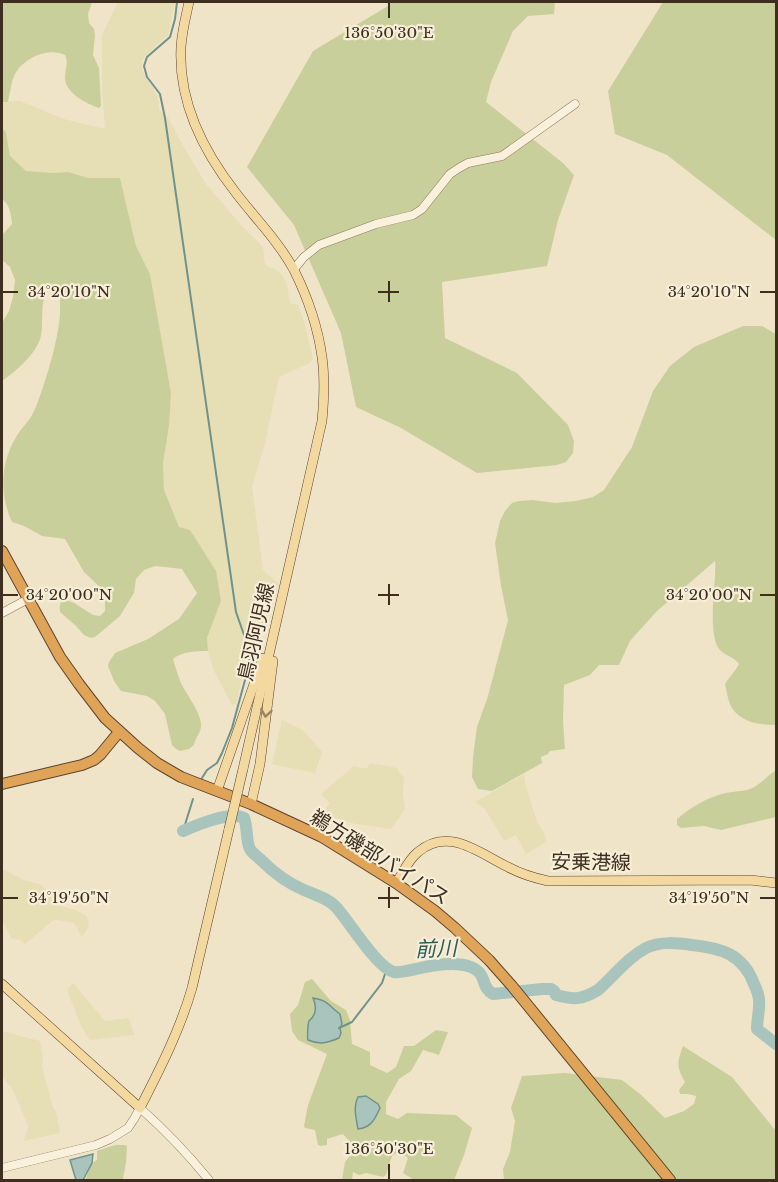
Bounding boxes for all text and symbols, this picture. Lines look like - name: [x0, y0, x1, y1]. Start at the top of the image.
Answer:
- text: 136°50'30"E: [344, 23, 434, 42]
- text: 34°20'10"N: [28, 282, 110, 301]
- text: 34°20'10"N: [668, 282, 750, 301]
- street label: 鳥羽阿児線: [233, 581, 279, 683]
- text: 34°20'00"N: [26, 585, 112, 604]
- text: 34°20'00"N: [666, 585, 752, 604]
- one-way arrow: [261, 709, 273, 718]
- street label: 鵜方磯部バイパス: [306, 805, 454, 909]
- street label: 安乗港線: [551, 849, 631, 875]
- text: 34°19'50"N: [29, 888, 109, 907]
- text: 34°19'50"N: [669, 888, 749, 907]
- water label: 前川: [415, 935, 459, 963]
- text: 136°50'30"E: [344, 1139, 434, 1158]

